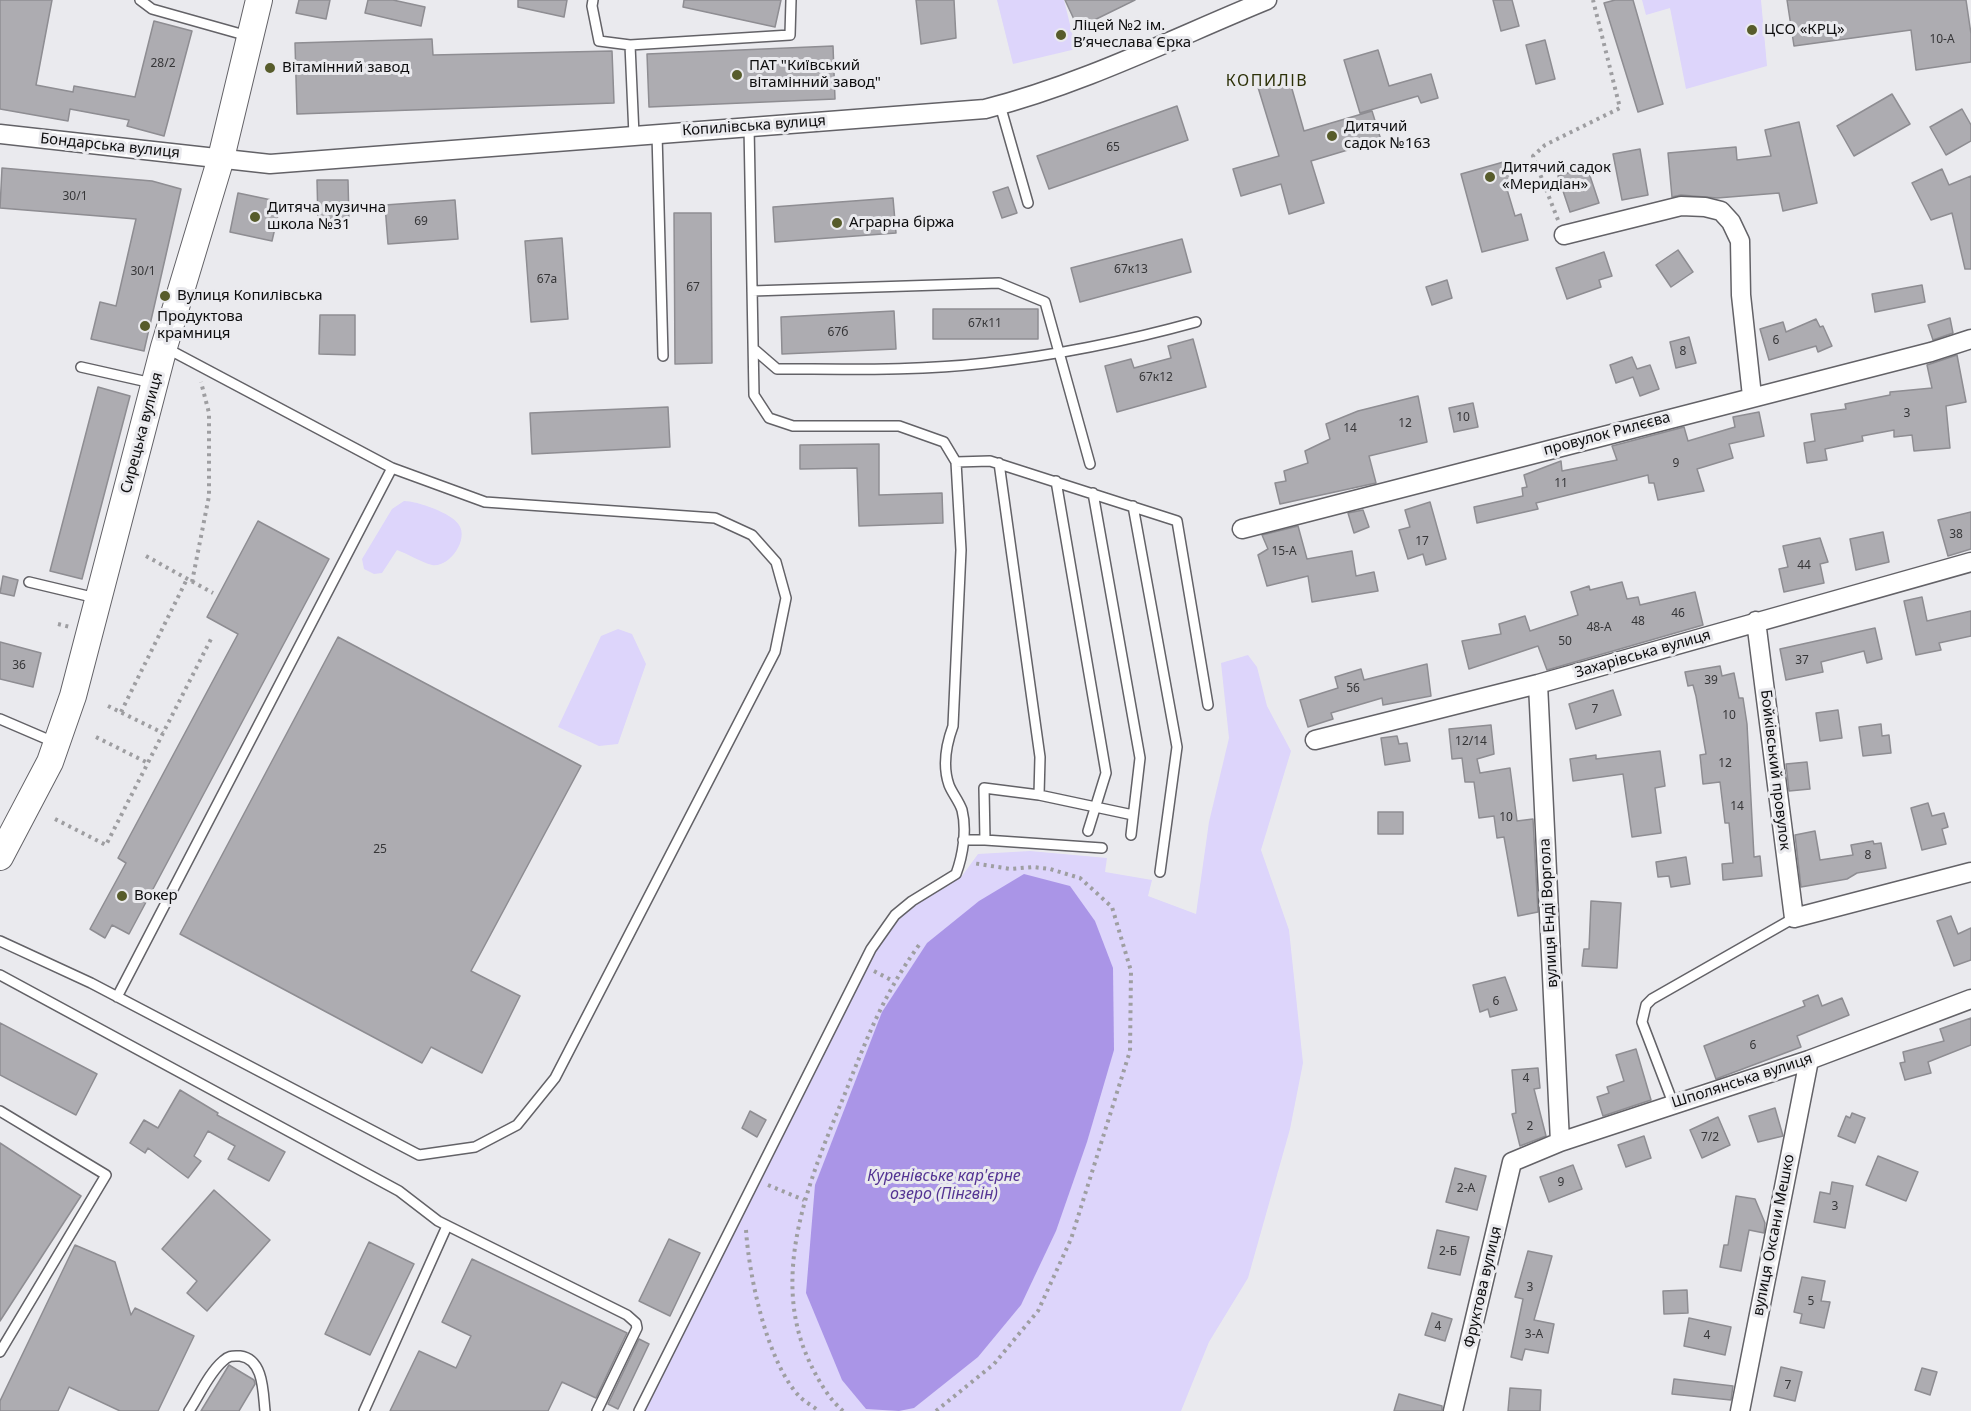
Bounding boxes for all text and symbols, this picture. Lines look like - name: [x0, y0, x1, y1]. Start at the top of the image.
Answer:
- place label: Ліцей №2 ім. В’ячеслава Єрка: [1073, 17, 1191, 52]
- place label: ЦСО «КРЦ»: [1764, 21, 1845, 39]
- marker: ЦСО «КРЦ»: [1745, 23, 1759, 37]
- marker: Ліцей №2 ім. В’ячеслава Єрка: [1054, 28, 1068, 42]
- house number: 10-А: [1929, 33, 1955, 47]
- house number: 28/2: [150, 57, 176, 71]
- place label: ПАТ "Київський вітамінний завод": [749, 57, 881, 92]
- place label: Вітамінний завод: [282, 59, 409, 77]
- marker: Вітамінний завод: [263, 61, 277, 75]
- marker: ПАТ "Київський вітамінний завод": [730, 68, 744, 82]
- district label: КОПИЛІВ: [1226, 71, 1308, 91]
- street label: Копилівська вулиця: [681, 112, 827, 140]
- place label: Дитячий садок №163: [1344, 118, 1431, 153]
- marker: Дитячий садок №163: [1325, 129, 1339, 143]
- street label: Бондарська вулиця: [39, 130, 181, 162]
- house number: 65: [1106, 141, 1120, 155]
- place label: Дитячий садок «Меридіан»: [1502, 159, 1611, 194]
- marker: Дитячий садок «Меридіан»: [1483, 170, 1497, 184]
- house number: 30/1: [62, 190, 88, 204]
- place label: Дитяча музична школа №31: [267, 199, 386, 234]
- marker: Дитяча музична школа №31: [248, 210, 262, 224]
- place label: Аграрна біржа: [849, 214, 954, 232]
- house number: 69: [414, 215, 428, 229]
- marker: Аграрна біржа: [830, 216, 844, 230]
- house number: 67к13: [1114, 263, 1148, 277]
- house number: 30/1: [130, 265, 156, 279]
- house number: 67а: [537, 273, 557, 287]
- house number: 67: [686, 281, 700, 295]
- place label: Вулиця Копилівська: [177, 287, 323, 305]
- marker: Вулиця Копилівська: [158, 289, 172, 303]
- place label: Продуктова крамниця: [157, 308, 243, 343]
- house number: 67к11: [968, 317, 1002, 331]
- marker: Продуктова крамниця: [138, 319, 152, 333]
- house number: 67б: [828, 326, 848, 340]
- house number: 6: [1773, 334, 1779, 348]
- house number: 8: [1680, 345, 1686, 359]
- street label: Сирецька вулиця: [117, 370, 167, 496]
- house number: 67к12: [1139, 371, 1173, 385]
- house number: 3: [1904, 407, 1910, 421]
- street label: провулок Рилєєва: [1542, 408, 1672, 460]
- house number: 10: [1456, 411, 1470, 425]
- house number: 12: [1398, 417, 1412, 431]
- house number: 14: [1343, 422, 1357, 436]
- house number: 9: [1673, 457, 1679, 471]
- house number: 11: [1554, 477, 1568, 491]
- house number: 38: [1949, 528, 1963, 542]
- house number: 17: [1415, 535, 1429, 549]
- house number: 15-А: [1271, 545, 1297, 559]
- house number: 44: [1797, 559, 1811, 573]
- house number: 46: [1671, 607, 1685, 621]
- house number: 48: [1631, 615, 1645, 629]
- house number: 48-А: [1586, 621, 1612, 635]
- street label: Захарівська вулиця: [1573, 626, 1713, 682]
- house number: 50: [1558, 635, 1572, 649]
- house number: 37: [1795, 654, 1809, 668]
- house number: 36: [12, 659, 26, 673]
- house number: 39: [1704, 674, 1718, 688]
- house number: 56: [1346, 682, 1360, 696]
- street label: Бойківський провулок: [1756, 689, 1794, 851]
- house number: 7: [1592, 703, 1598, 717]
- house number: 10: [1722, 709, 1736, 723]
- house number: 12/14: [1455, 735, 1487, 749]
- house number: 12: [1718, 757, 1732, 771]
- house number: 14: [1730, 800, 1744, 814]
- house number: 10: [1499, 811, 1513, 825]
- street label: вулиця Енді Воргола: [1536, 838, 1562, 988]
- house number: 25: [373, 843, 387, 857]
- house number: 8: [1865, 849, 1871, 863]
- place label: Вокер: [134, 887, 178, 905]
- marker: Вокер: [115, 889, 129, 903]
- house number: 6: [1493, 995, 1499, 1009]
- house number: 6: [1750, 1039, 1756, 1053]
- street label: Шполянська вулиця: [1669, 1050, 1815, 1112]
- house number: 4: [1523, 1072, 1529, 1086]
- house number: 2: [1527, 1120, 1533, 1134]
- house number: 7/2: [1701, 1131, 1719, 1145]
- street label: вулиця Оксани Мешко: [1750, 1153, 1798, 1317]
- water label: Куренівське кар'єрне озеро (Пінгвін): [867, 1166, 1021, 1204]
- house number: 9: [1558, 1176, 1564, 1190]
- house number: 2-А: [1457, 1182, 1475, 1196]
- house number: 3: [1832, 1200, 1838, 1214]
- street label: Фруктова вулиця: [1460, 1225, 1506, 1349]
- house number: 2-Б: [1439, 1245, 1457, 1259]
- house number: 3: [1527, 1281, 1533, 1295]
- house number: 5: [1808, 1295, 1814, 1309]
- house number: 4: [1435, 1320, 1441, 1334]
- house number: 3-А: [1525, 1328, 1543, 1342]
- house number: 4: [1704, 1329, 1710, 1343]
- house number: 7: [1785, 1379, 1791, 1393]

